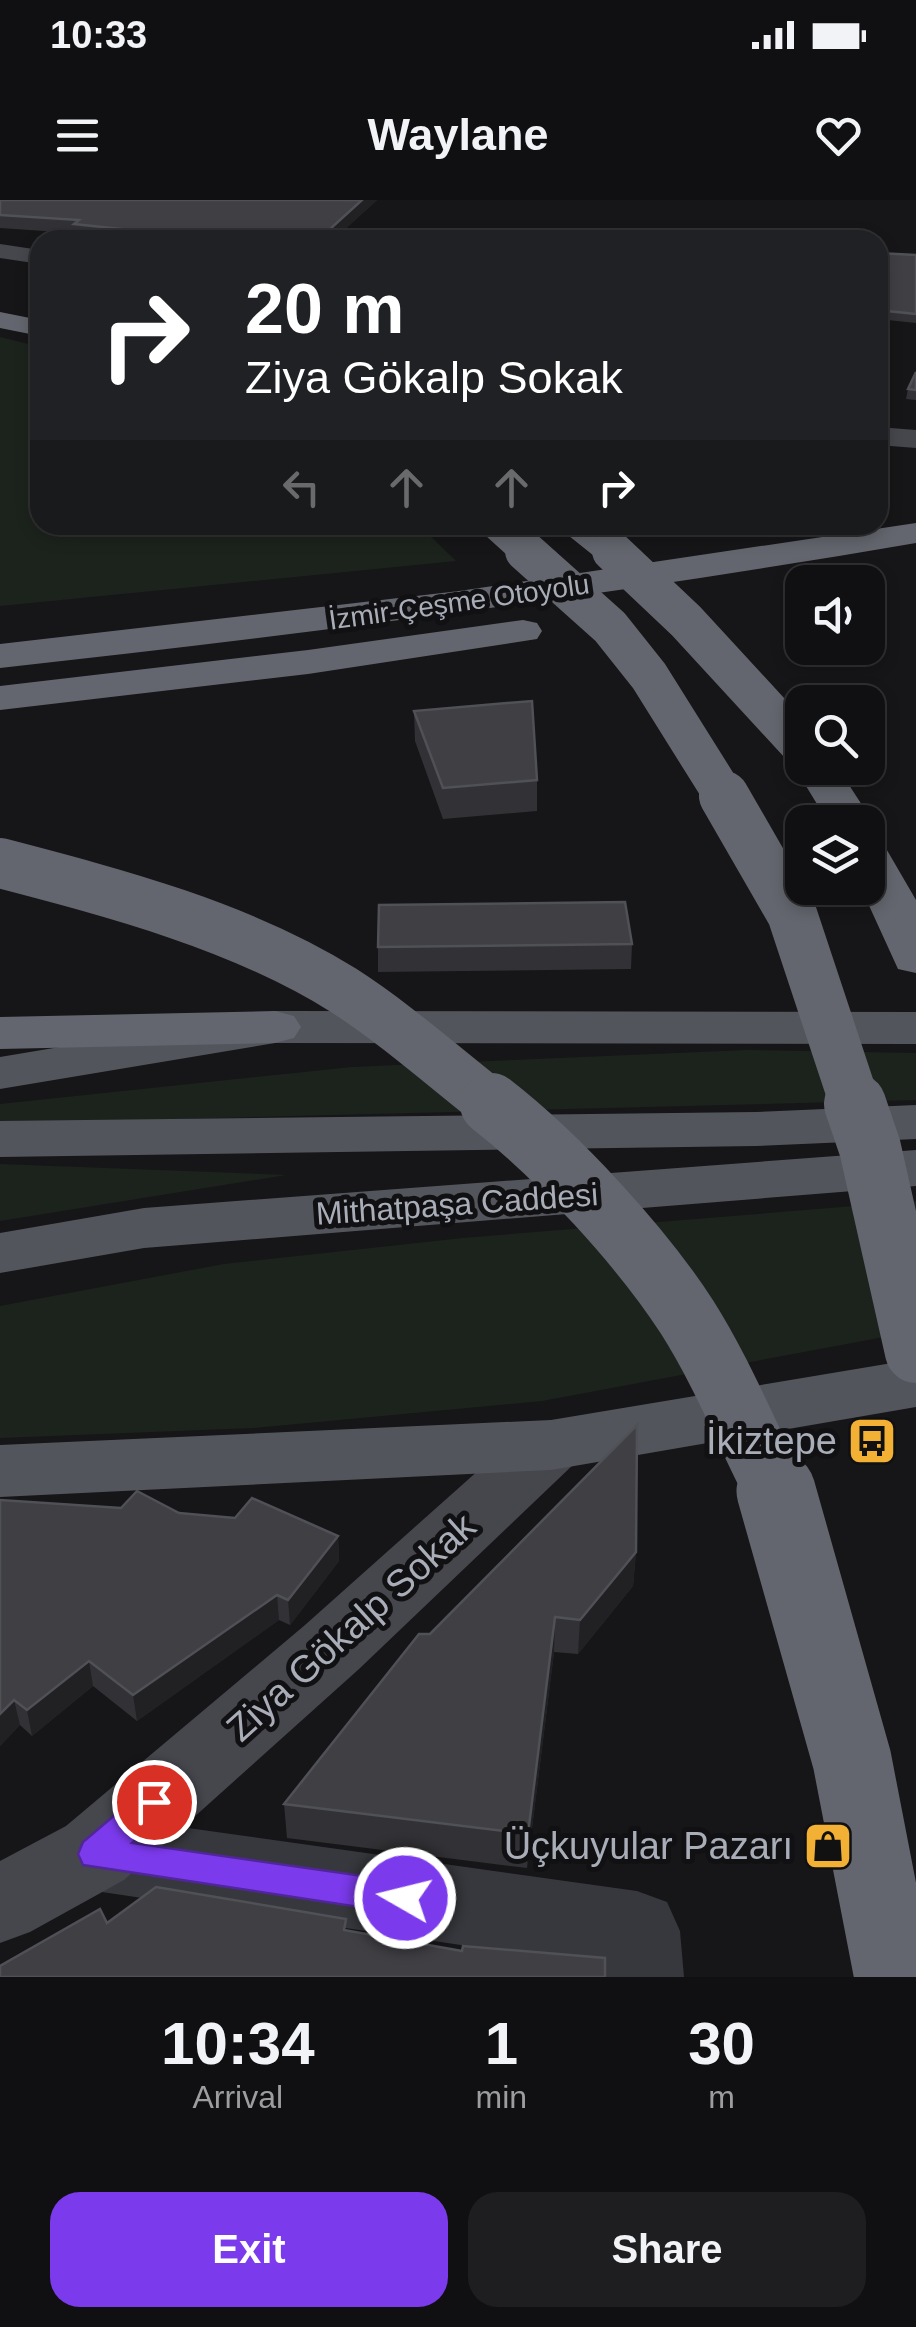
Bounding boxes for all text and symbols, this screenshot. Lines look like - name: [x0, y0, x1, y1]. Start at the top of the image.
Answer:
- text: 10:33: [50, 14, 147, 56]
- icon: menu: [50, 108, 105, 163]
- icon: heart: [811, 108, 866, 163]
- text: Waylane: [368, 109, 548, 160]
- icon: right: [80, 270, 210, 400]
- text: 20 m: [245, 270, 405, 348]
- text: Ziya Gökalp Sokak: [245, 352, 623, 403]
- icon: left: [274, 460, 329, 515]
- icon: ahead: [379, 460, 434, 515]
- icon: ahead: [484, 460, 539, 515]
- icon: right: [589, 460, 644, 515]
- map controls: [785, 565, 885, 905]
- button: sound: [785, 565, 885, 665]
- street label: İzmir-Çeşme Otoyolu: [327, 568, 591, 636]
- button: search: [785, 685, 885, 785]
- button: layers: [785, 805, 885, 905]
- street label: Mithatpaşa Caddesi: [315, 1176, 599, 1232]
- bus stop icon: İkiztepe: [846, 1415, 898, 1467]
- place label: İkiztepe: [706, 1420, 837, 1462]
- street label: Ziya Gökalp Sokak: [218, 1504, 484, 1749]
- pin: [112, 1760, 197, 1845]
- icon: arrive: [127, 1775, 182, 1830]
- shop icon: Üçkuyular Pazarı: [802, 1820, 854, 1872]
- place label: Üçkuyular Pazarı: [504, 1825, 793, 1867]
- position arrow: [353, 1846, 457, 1950]
- text: 10:34: [161, 2010, 315, 2077]
- text: 1: [485, 2010, 518, 2077]
- text: 30: [688, 2010, 755, 2077]
- text: Arrival: [192, 2079, 283, 2115]
- text: min: [476, 2079, 527, 2115]
- text: m: [708, 2079, 735, 2115]
- button: Exit: [50, 2192, 448, 2307]
- button: Share: [468, 2192, 866, 2307]

